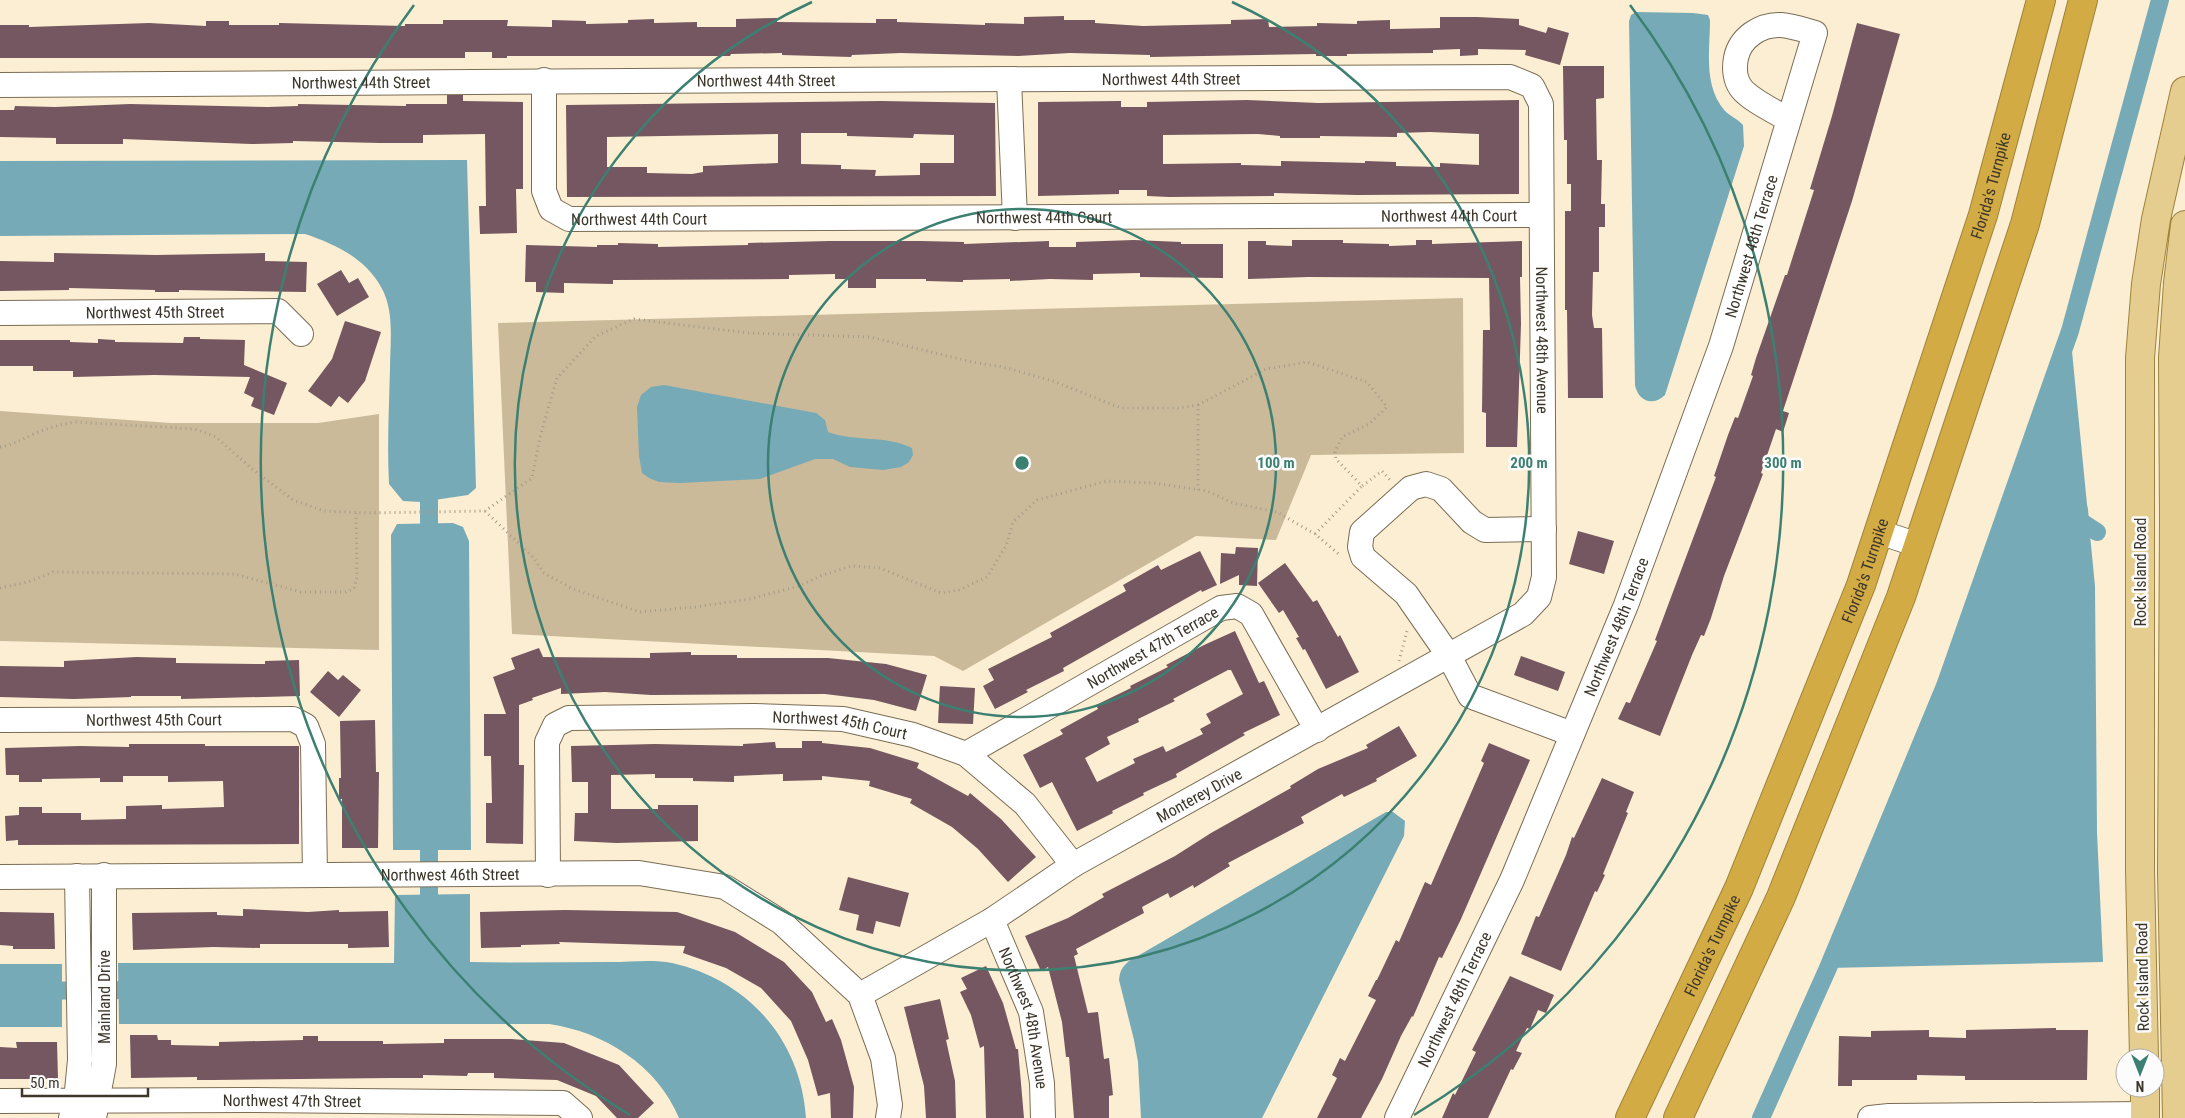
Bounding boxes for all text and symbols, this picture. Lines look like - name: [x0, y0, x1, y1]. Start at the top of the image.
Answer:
- street label: Northwest 44th Street: [1102, 69, 1241, 89]
- street label: Northwest 44th Street: [697, 71, 836, 90]
- street label: Northwest 44th Street: [292, 73, 431, 93]
- street label: Florida's Turnpike: [1967, 130, 2015, 242]
- street label: Northwest 48th Terrace: [1721, 173, 1782, 320]
- street label: Northwest 44th Court: [1381, 206, 1517, 226]
- street label: Northwest 44th Court: [976, 208, 1112, 227]
- street label: Northwest 44th Court: [571, 209, 707, 229]
- street label: Northwest 48th Avenue: [1532, 266, 1552, 414]
- street label: Northwest 45th Street: [86, 302, 225, 322]
- centre of rings: [1013, 454, 1031, 472]
- text: 100 m: [1257, 454, 1295, 472]
- text: 200 m: [1510, 454, 1548, 472]
- text: 300 m: [1764, 454, 1802, 472]
- street label: Florida's Turnpike: [1838, 516, 1892, 626]
- street label: Rock Island Road: [2131, 518, 2150, 626]
- street label: Northwest 48th Terrace: [1580, 555, 1653, 699]
- street label: Northwest 47th Terrace: [1084, 603, 1222, 693]
- street label: Northwest 45th Court: [772, 708, 909, 743]
- street label: Northwest 45th Court: [86, 710, 222, 730]
- street label: Monterey Drive: [1153, 764, 1245, 827]
- street label: Northwest 46th Street: [381, 865, 520, 885]
- street label: Florida's Turnpike: [1680, 892, 1744, 999]
- street label: Rock Island Road: [2132, 922, 2153, 1032]
- street label: Northwest 48th Terrace: [1414, 929, 1496, 1070]
- street label: Northwest 48th Avenue: [995, 944, 1051, 1089]
- street label: Mainland Drive: [95, 950, 114, 1044]
- north arrow: [2115, 1048, 2165, 1098]
- scale bar: [22, 1066, 149, 1098]
- text: 50 m: [30, 1074, 60, 1092]
- text: N: [2136, 1078, 2144, 1094]
- street label: Northwest 47th Street: [223, 1091, 362, 1111]

